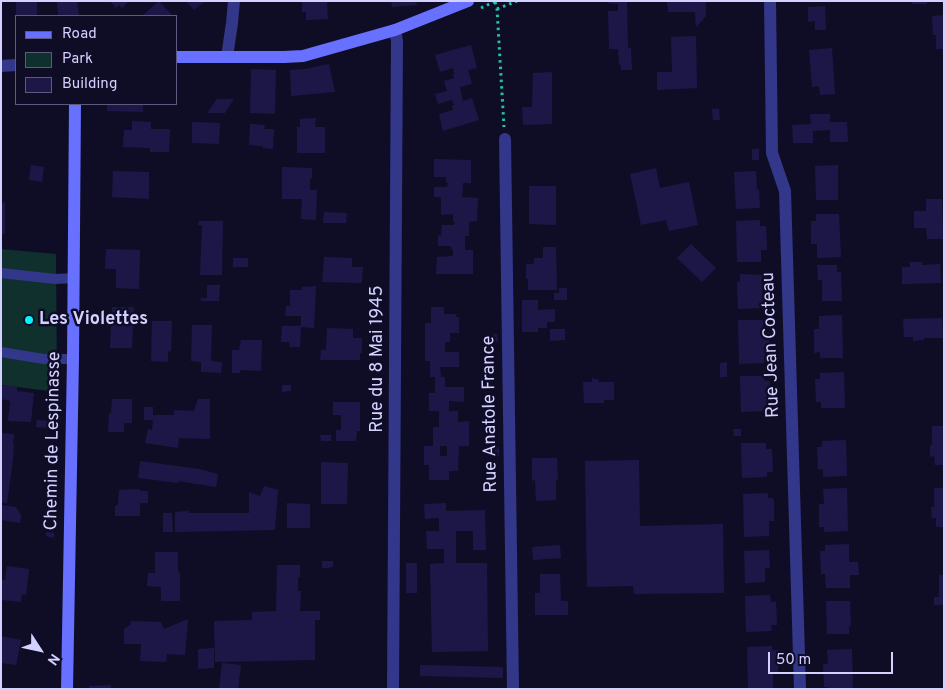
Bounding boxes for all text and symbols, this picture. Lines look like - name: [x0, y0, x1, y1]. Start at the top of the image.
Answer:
- legend: [15, 15, 178, 105]
- text: Road: [62, 25, 97, 44]
- text: Park: [62, 50, 93, 69]
- text: Building: [62, 75, 117, 94]
- street label: Rue Jean Cocteau: [759, 272, 785, 418]
- street label: Rue du 8 Mai 1945: [367, 285, 389, 433]
- place label: Les Violettes: [39, 309, 148, 331]
- marker: Les Violettes: [23, 314, 35, 326]
- street label: Rue Anatole France: [479, 335, 503, 493]
- street label: Chemin de Lespinasse: [42, 351, 66, 531]
- north arrow: [15, 625, 65, 675]
- scale bar: [770, 642, 895, 674]
- text: N: [43, 650, 63, 668]
- text: 50 m: [776, 651, 811, 670]

